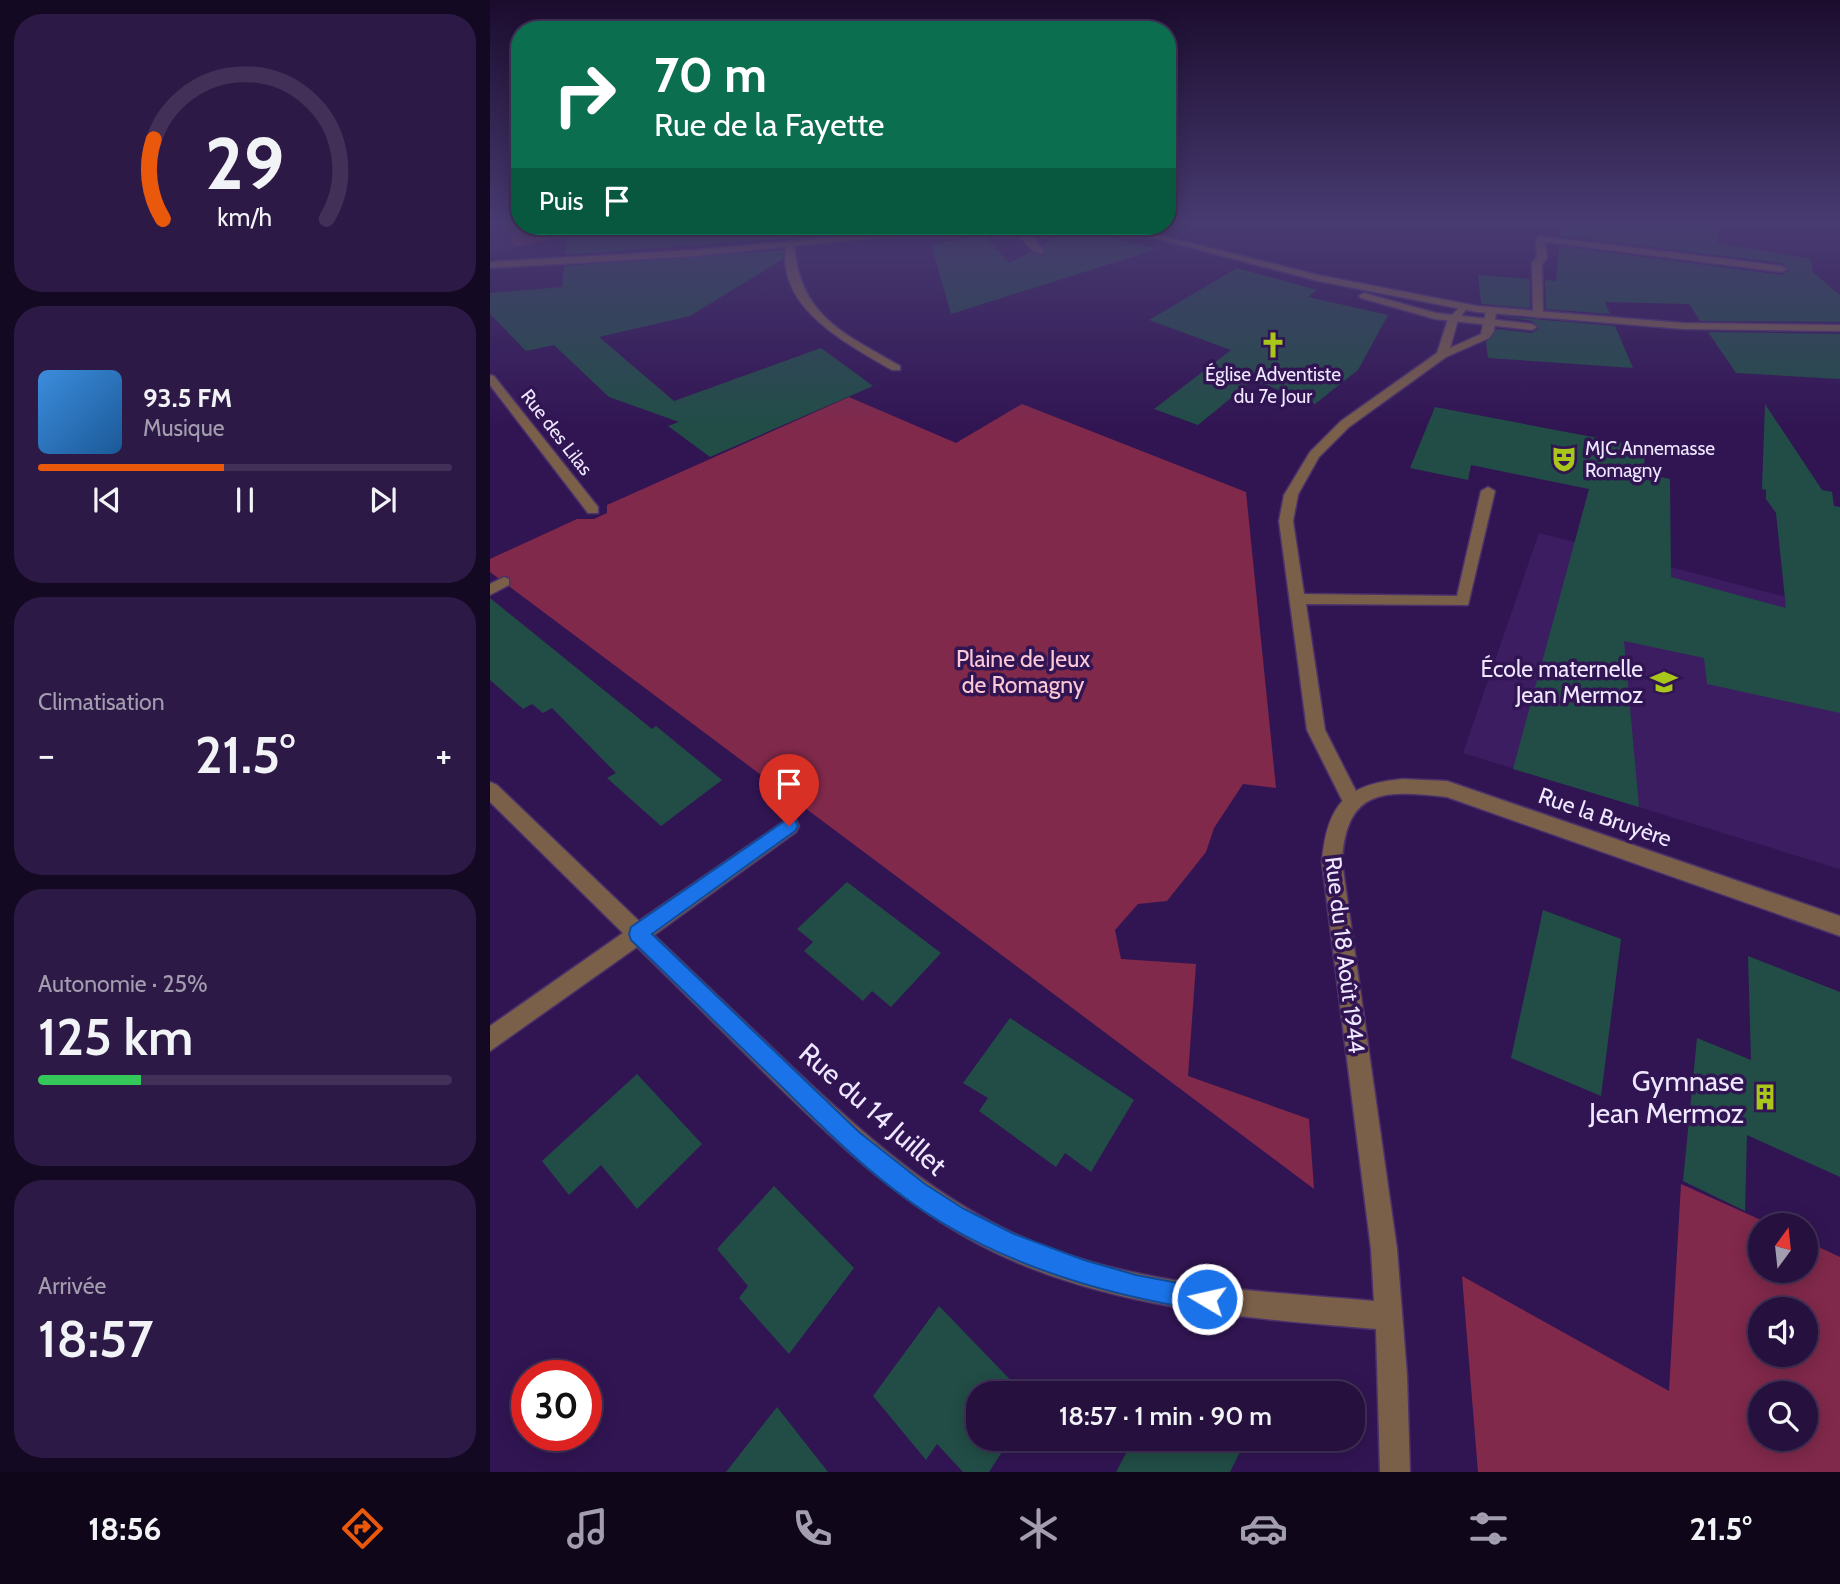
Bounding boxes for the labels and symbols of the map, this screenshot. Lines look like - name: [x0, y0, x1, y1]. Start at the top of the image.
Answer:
- church icon: Église Adventiste du 7e Jour: [1258, 330, 1288, 360]
- place label: Église Adventiste du 7e Jour: [1205, 362, 1341, 408]
- street label: Rue des Lilas: [516, 385, 597, 480]
- place label: MJC Annemasse Romagny: [1585, 437, 1715, 482]
- theatre icon: MJC Annemasse Romagny: [1549, 444, 1579, 474]
- park label: Plaine de Jeux de Romagny: [956, 645, 1090, 699]
- place label: École maternelle Jean Mermoz: [1481, 654, 1643, 709]
- school or university icon: École maternelle Jean Mermoz: [1649, 667, 1679, 697]
- pin: [759, 754, 819, 826]
- street label: Rue la Bruyère: [1535, 781, 1676, 853]
- street label: Rue du 18 Août 1944: [1319, 855, 1371, 1055]
- street label: Rue du 14 Juillet: [792, 1036, 954, 1182]
- place label: Gymnase Jean Mermoz: [1588, 1064, 1744, 1130]
- building icon: Gymnase Jean Mermoz: [1750, 1082, 1780, 1112]
- north arrow: [1748, 1213, 1818, 1283]
- position arrow: [1170, 1262, 1244, 1336]
- speed limit sign: 30: [511, 1360, 602, 1451]

